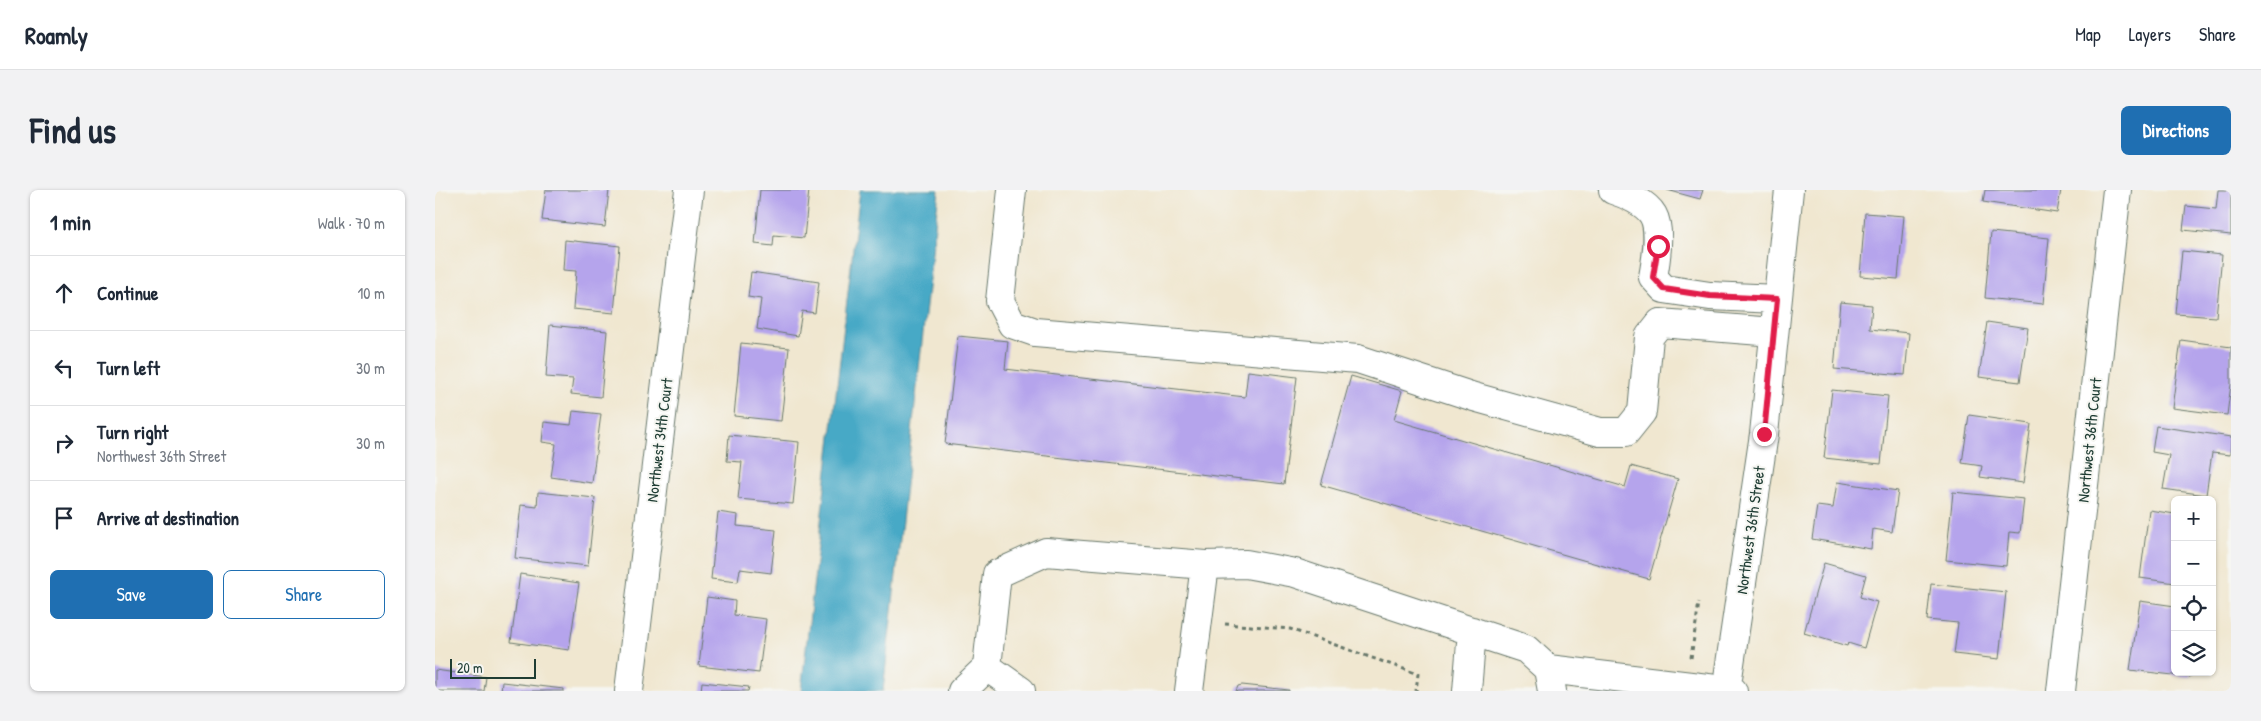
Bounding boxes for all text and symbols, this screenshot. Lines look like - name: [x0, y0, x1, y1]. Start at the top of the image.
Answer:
- text: Roamly: [25, 19, 88, 51]
- text: Map: [2075, 22, 2101, 47]
- text: Layers: [2129, 22, 2171, 47]
- text: Share: [2199, 22, 2236, 47]
- button: Directions: [2121, 106, 2231, 155]
- text: Find us: [30, 107, 116, 154]
- text: 1 min: [50, 208, 91, 237]
- text: Walk · 70 m: [318, 212, 385, 234]
- route start: [1647, 235, 1670, 258]
- icon: ahead: [50, 279, 78, 307]
- text: Continue: [97, 280, 158, 306]
- text: 10 m: [357, 282, 385, 304]
- icon: left: [50, 354, 78, 382]
- text: Turn left: [97, 355, 160, 381]
- text: 30 m: [356, 357, 385, 379]
- street label: Northwest 34th Court: [640, 376, 678, 503]
- street label: Northwest 36th Court: [2072, 376, 2107, 503]
- text: Turn right: [97, 419, 168, 445]
- route end: [1753, 423, 1776, 446]
- icon: right: [50, 429, 78, 457]
- text: 30 m: [356, 432, 385, 454]
- text: Northwest 36th Street: [97, 445, 226, 467]
- street label: Northwest 36th Street: [1730, 464, 1770, 595]
- map controls: [2171, 496, 2216, 676]
- button: +: [2171, 496, 2216, 541]
- icon: arrive: [50, 504, 78, 532]
- text: Arrive at destination: [97, 505, 239, 531]
- button: −: [2171, 541, 2216, 586]
- button: Save: [50, 570, 213, 619]
- button: Share: [223, 570, 385, 619]
- button: locate: [2171, 586, 2216, 631]
- button: layers: [2171, 631, 2216, 676]
- scale bar: [450, 656, 536, 679]
- text: 20 m: [457, 658, 483, 677]

